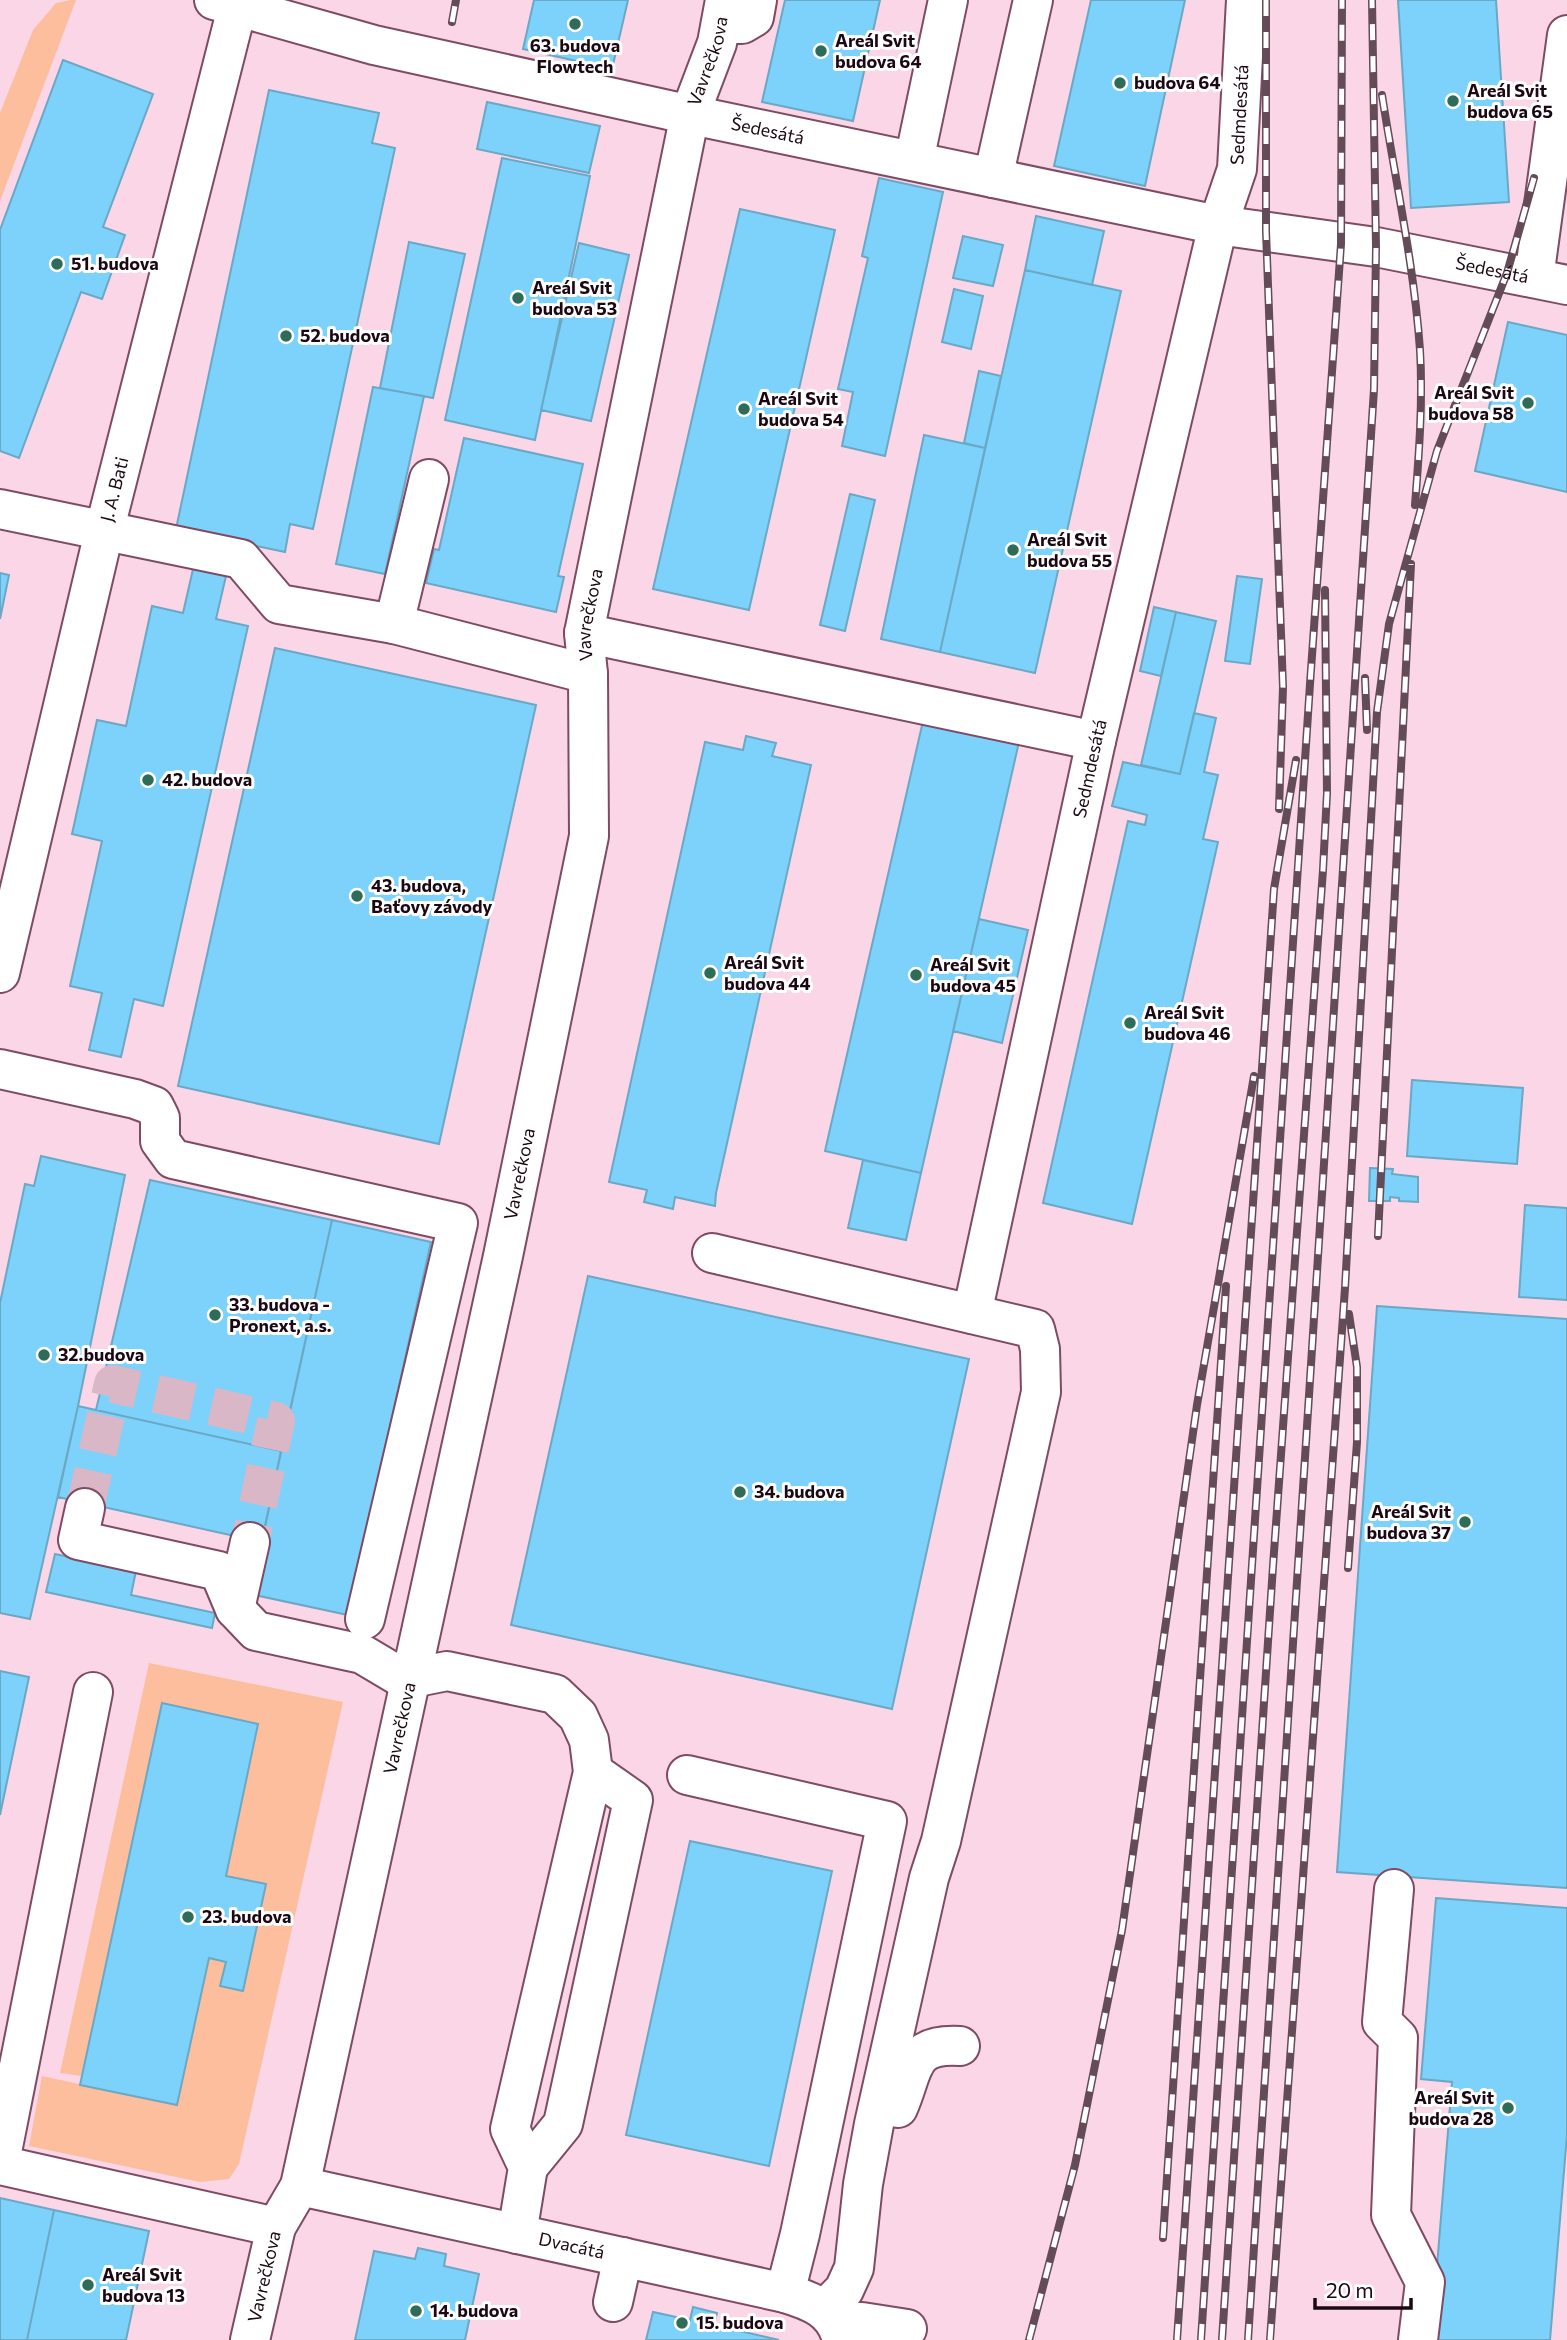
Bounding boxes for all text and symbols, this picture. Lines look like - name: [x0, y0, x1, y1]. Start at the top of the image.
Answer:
- street label: Vavrečkova: [682, 14, 732, 109]
- marker: 63. budova Flowtech: [567, 16, 583, 32]
- place label: Areál Svit budova 64: [835, 29, 922, 72]
- place label: 63. budova Flowtech: [530, 34, 620, 77]
- marker: Areál Svit budova 64: [813, 43, 829, 59]
- street label: Sedmdesátá: [1225, 64, 1253, 165]
- place label: budova 64: [1134, 71, 1221, 93]
- marker: budova 64: [1112, 75, 1128, 91]
- place label: Areál Svit budova 65: [1467, 79, 1553, 122]
- marker: Areál Svit budova 65: [1445, 93, 1461, 109]
- street label: Šedesátá: [729, 112, 806, 148]
- street label: Šedesátá: [1454, 251, 1531, 287]
- place label: 51. budova: [71, 252, 159, 274]
- marker: 51. budova: [49, 256, 65, 272]
- place label: Areál Svit budova 53: [532, 276, 617, 319]
- marker: Areál Svit budova 53: [510, 290, 526, 306]
- place label: 52. budova: [300, 324, 390, 346]
- marker: 52. budova: [278, 328, 294, 344]
- place label: Areál Svit budova 58: [1428, 381, 1514, 424]
- place label: Areál Svit budova 54: [758, 387, 844, 430]
- marker: Areál Svit budova 58: [1520, 395, 1536, 411]
- marker: Areál Svit budova 54: [736, 401, 752, 417]
- street label: J. A. Bati: [95, 454, 133, 524]
- place label: Areál Svit budova 55: [1027, 528, 1112, 571]
- marker: Areál Svit budova 55: [1005, 542, 1021, 558]
- street label: Vavrečkova: [572, 566, 607, 662]
- street label: Sedmdesátá: [1068, 717, 1111, 820]
- place label: 42. budova: [162, 768, 252, 790]
- marker: 42. budova: [140, 772, 156, 788]
- place label: 43. budova, Baťovy závody: [371, 874, 493, 917]
- marker: 43. budova, Baťovy závody: [349, 888, 365, 904]
- place label: Areál Svit budova 44: [724, 951, 810, 994]
- place label: Areál Svit budova 45: [930, 953, 1016, 996]
- marker: Areál Svit budova 44: [702, 965, 718, 981]
- marker: Areál Svit budova 45: [908, 967, 924, 983]
- place label: Areál Svit budova 46: [1144, 1001, 1231, 1044]
- marker: Areál Svit budova 46: [1122, 1015, 1138, 1031]
- street label: Vavrečkova: [499, 1126, 539, 1222]
- place label: 33. budova - Pronext, a.s.: [229, 1293, 332, 1336]
- marker: 33. budova - Pronext, a.s.: [207, 1307, 223, 1323]
- place label: 32.budova: [58, 1343, 144, 1365]
- marker: 32.budova: [36, 1347, 52, 1363]
- place label: 34. budova: [754, 1480, 845, 1502]
- marker: 34. budova: [732, 1484, 748, 1500]
- place label: Areál Svit budova 37: [1366, 1500, 1451, 1543]
- marker: Areál Svit budova 37: [1457, 1514, 1473, 1530]
- street label: Vavrečkova: [378, 1680, 420, 1776]
- place label: 23. budova: [202, 1905, 292, 1927]
- marker: 23. budova: [180, 1909, 196, 1925]
- place label: Areál Svit budova 28: [1408, 2086, 1494, 2129]
- marker: Areál Svit budova 28: [1500, 2100, 1516, 2116]
- street label: Dvacátá: [537, 2227, 607, 2263]
- street label: Vavrečkova: [242, 2228, 285, 2324]
- place label: Areál Svit budova 13: [102, 2263, 185, 2306]
- scale bar: [1315, 2266, 1411, 2310]
- marker: Areál Svit budova 13: [80, 2277, 96, 2293]
- text: 20 m: [1326, 2277, 1374, 2302]
- place label: 14. budova: [430, 2299, 518, 2321]
- marker: 14. budova: [408, 2303, 424, 2319]
- place label: 15. budova: [696, 2311, 784, 2333]
- marker: 15. budova: [674, 2315, 690, 2331]

